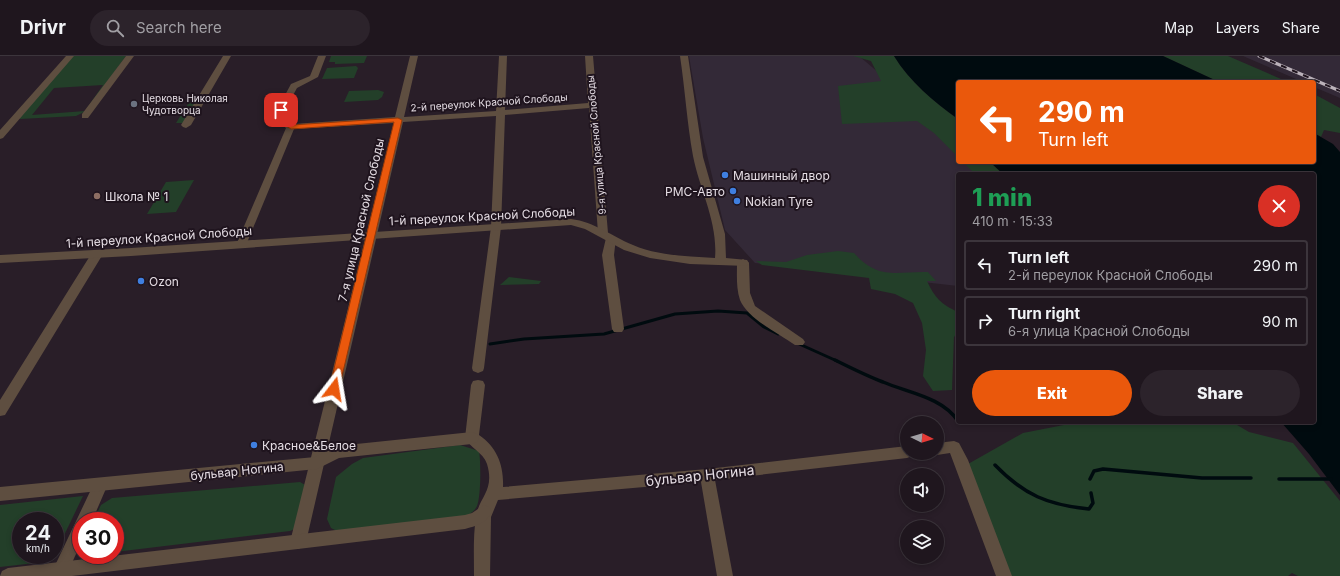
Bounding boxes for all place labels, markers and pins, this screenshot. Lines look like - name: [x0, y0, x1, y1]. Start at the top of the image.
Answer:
- place label: Церковь Николая Чудотворца: [142, 92, 228, 116]
- pin: [264, 93, 298, 127]
- marker: Церковь Николая Чудотворца: [129, 99, 139, 109]
- place label: Машинный двор: [733, 168, 830, 183]
- marker: Машинный двор: [720, 170, 730, 180]
- place label: РМС-Авто: [665, 184, 725, 199]
- marker: РМС-Авто: [728, 186, 738, 196]
- place label: Школа № 1: [105, 189, 168, 204]
- marker: Школа № 1: [92, 191, 102, 201]
- place label: Nokian Tyre: [745, 194, 813, 209]
- marker: Nokian Tyre: [732, 196, 742, 206]
- place label: Ozon: [149, 274, 179, 289]
- marker: Ozon: [136, 276, 146, 286]
- place label: Красное&Белое: [262, 438, 356, 453]
- marker: Красное&Белое: [249, 440, 259, 450]

